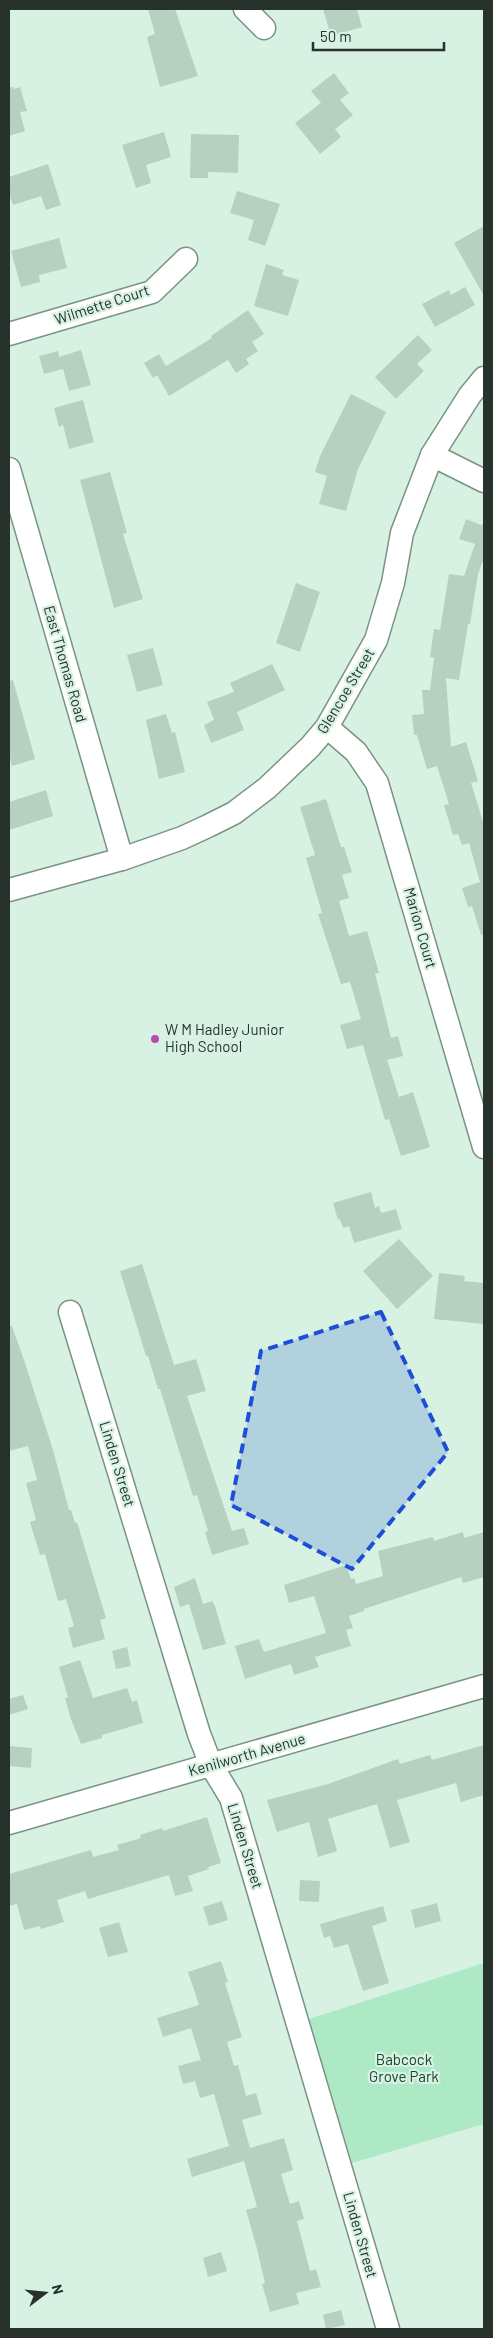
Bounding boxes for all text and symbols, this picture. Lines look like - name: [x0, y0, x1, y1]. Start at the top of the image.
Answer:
- scale bar: [313, 20, 444, 52]
- text: 50 m: [320, 27, 352, 45]
- street label: Wilmette Court: [52, 280, 151, 328]
- street label: East Thomas Road: [41, 603, 91, 724]
- street label: Glencoe Street: [313, 644, 378, 736]
- street label: Marion Court: [401, 885, 441, 970]
- place label: W M Hadley Junior High School: [165, 1020, 285, 1055]
- marker: W M Hadley Junior High School: [149, 1033, 161, 1045]
- street label: Linden Street: [96, 1419, 140, 1509]
- street label: Kenilworth Avenue: [186, 1729, 307, 1779]
- street label: Linden Street: [224, 1801, 268, 1891]
- park label: Babcock Grove Park: [369, 2050, 439, 2085]
- street label: Linden Street: [340, 2190, 382, 2280]
- north arrow: [20, 2268, 70, 2318]
- text: N: [49, 2282, 67, 2296]

